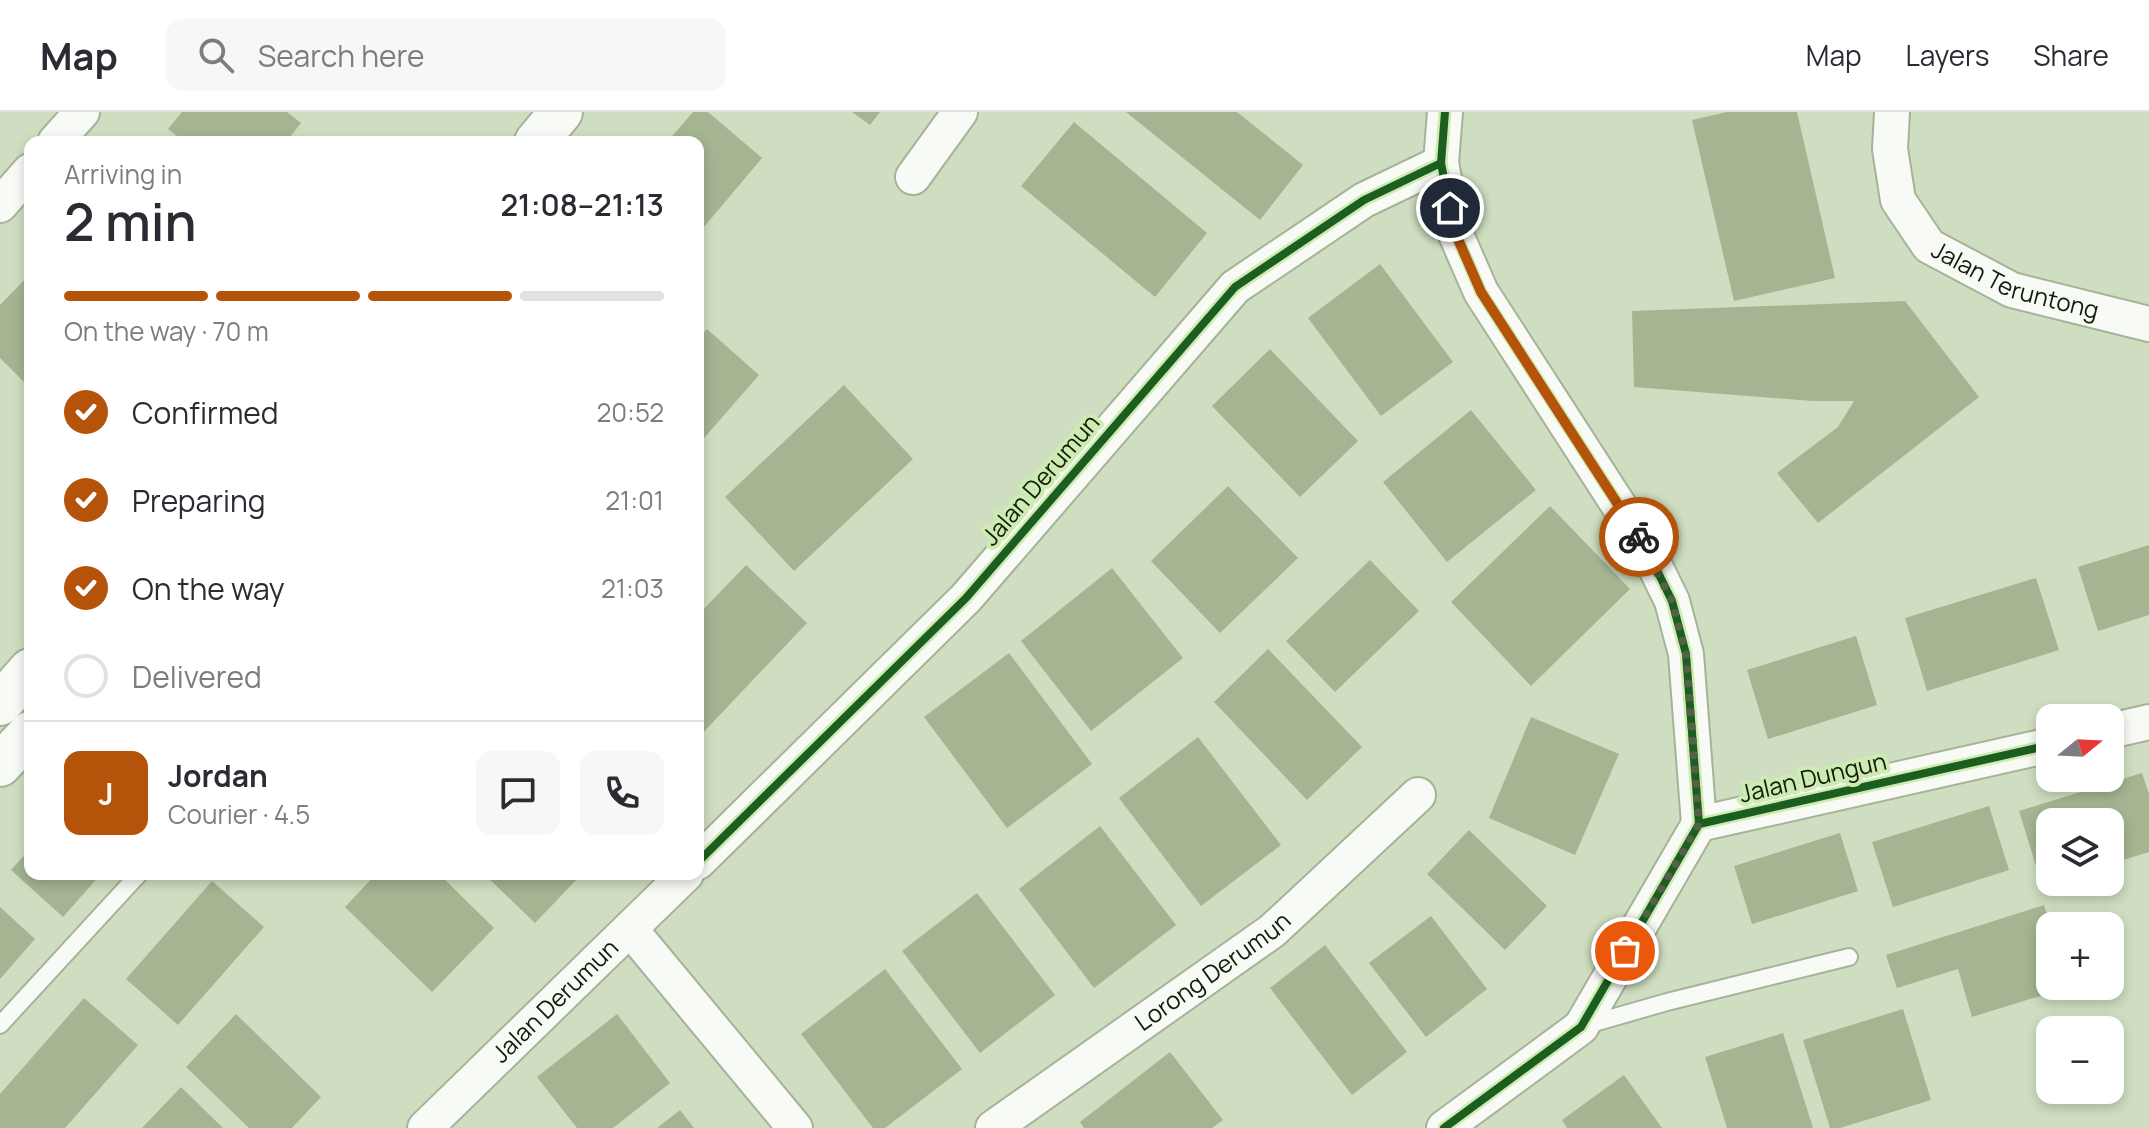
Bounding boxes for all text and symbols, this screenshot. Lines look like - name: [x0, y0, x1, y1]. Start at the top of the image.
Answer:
- search box: [166, 19, 726, 91]
- text: Map: [40, 29, 118, 81]
- icon: search: [194, 33, 238, 77]
- text: Search here: [258, 35, 425, 76]
- text: Map: [1806, 36, 1862, 74]
- text: Layers: [1906, 36, 1989, 74]
- text: Share: [2033, 36, 2109, 74]
- text: Arriving in: [64, 156, 182, 192]
- pin: [1416, 174, 1484, 242]
- text: 21:08–21:13: [500, 184, 664, 225]
- text: 2 min: [64, 186, 197, 257]
- icon: home: [1428, 186, 1472, 230]
- street label: Jalan Teruntong: [1926, 232, 2103, 326]
- text: On the way · 70 m: [64, 313, 269, 349]
- icon: check: [64, 390, 108, 434]
- text: Confirmed: [132, 392, 279, 433]
- text: 20:52: [596, 394, 664, 430]
- street label: Jalan Derumun: [973, 406, 1106, 552]
- icon: check: [64, 478, 108, 522]
- text: Preparing: [132, 480, 266, 521]
- text: 21:01: [605, 482, 664, 518]
- courier: [1599, 497, 1679, 577]
- icon: bike: [1617, 515, 1661, 559]
- icon: check: [64, 566, 108, 610]
- text: On the way: [132, 568, 285, 609]
- text: 21:03: [601, 570, 664, 606]
- text: Delivered: [132, 656, 262, 697]
- north arrow: [2036, 704, 2124, 792]
- map controls: [2036, 704, 2124, 1104]
- street label: Jalan Dungun: [1736, 744, 1889, 809]
- button: chat: [476, 751, 560, 835]
- button: phone: [580, 751, 664, 835]
- text: Jordan: [168, 755, 268, 796]
- text: J: [98, 773, 114, 814]
- text: Courier · 4.5: [168, 796, 310, 832]
- button: layers: [2036, 808, 2124, 896]
- street label: Lorong Derumun: [1128, 904, 1297, 1038]
- button: +: [2036, 912, 2124, 1000]
- pin: [1591, 917, 1659, 985]
- icon: bag: [1603, 929, 1647, 973]
- street label: Jalan Derumun: [484, 931, 625, 1069]
- button: −: [2036, 1016, 2124, 1104]

